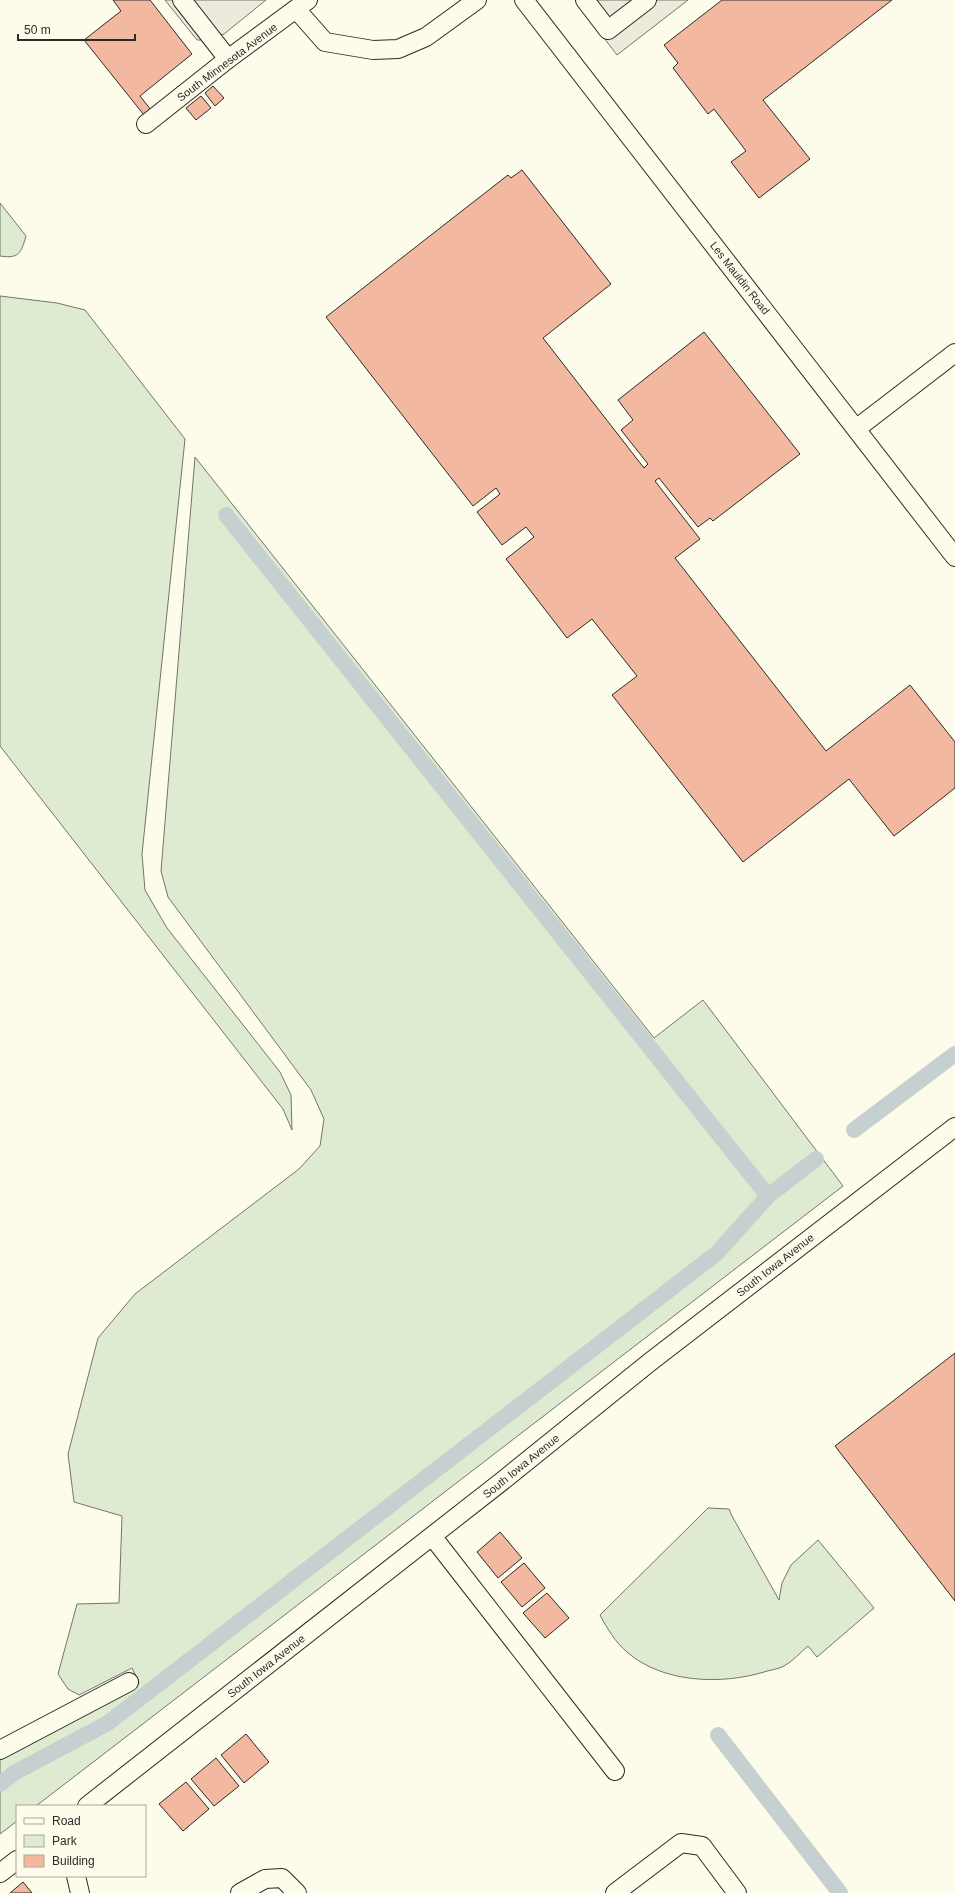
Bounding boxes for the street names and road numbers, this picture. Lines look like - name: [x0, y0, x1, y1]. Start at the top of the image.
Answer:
- street label: South Minnesota Avenue: [175, 20, 279, 104]
- street label: Les Mauldin Road: [708, 239, 772, 317]
- street label: South Iowa Avenue: [734, 1231, 816, 1299]
- street label: South Iowa Avenue: [480, 1432, 562, 1500]
- street label: South Iowa Avenue: [225, 1632, 307, 1700]

